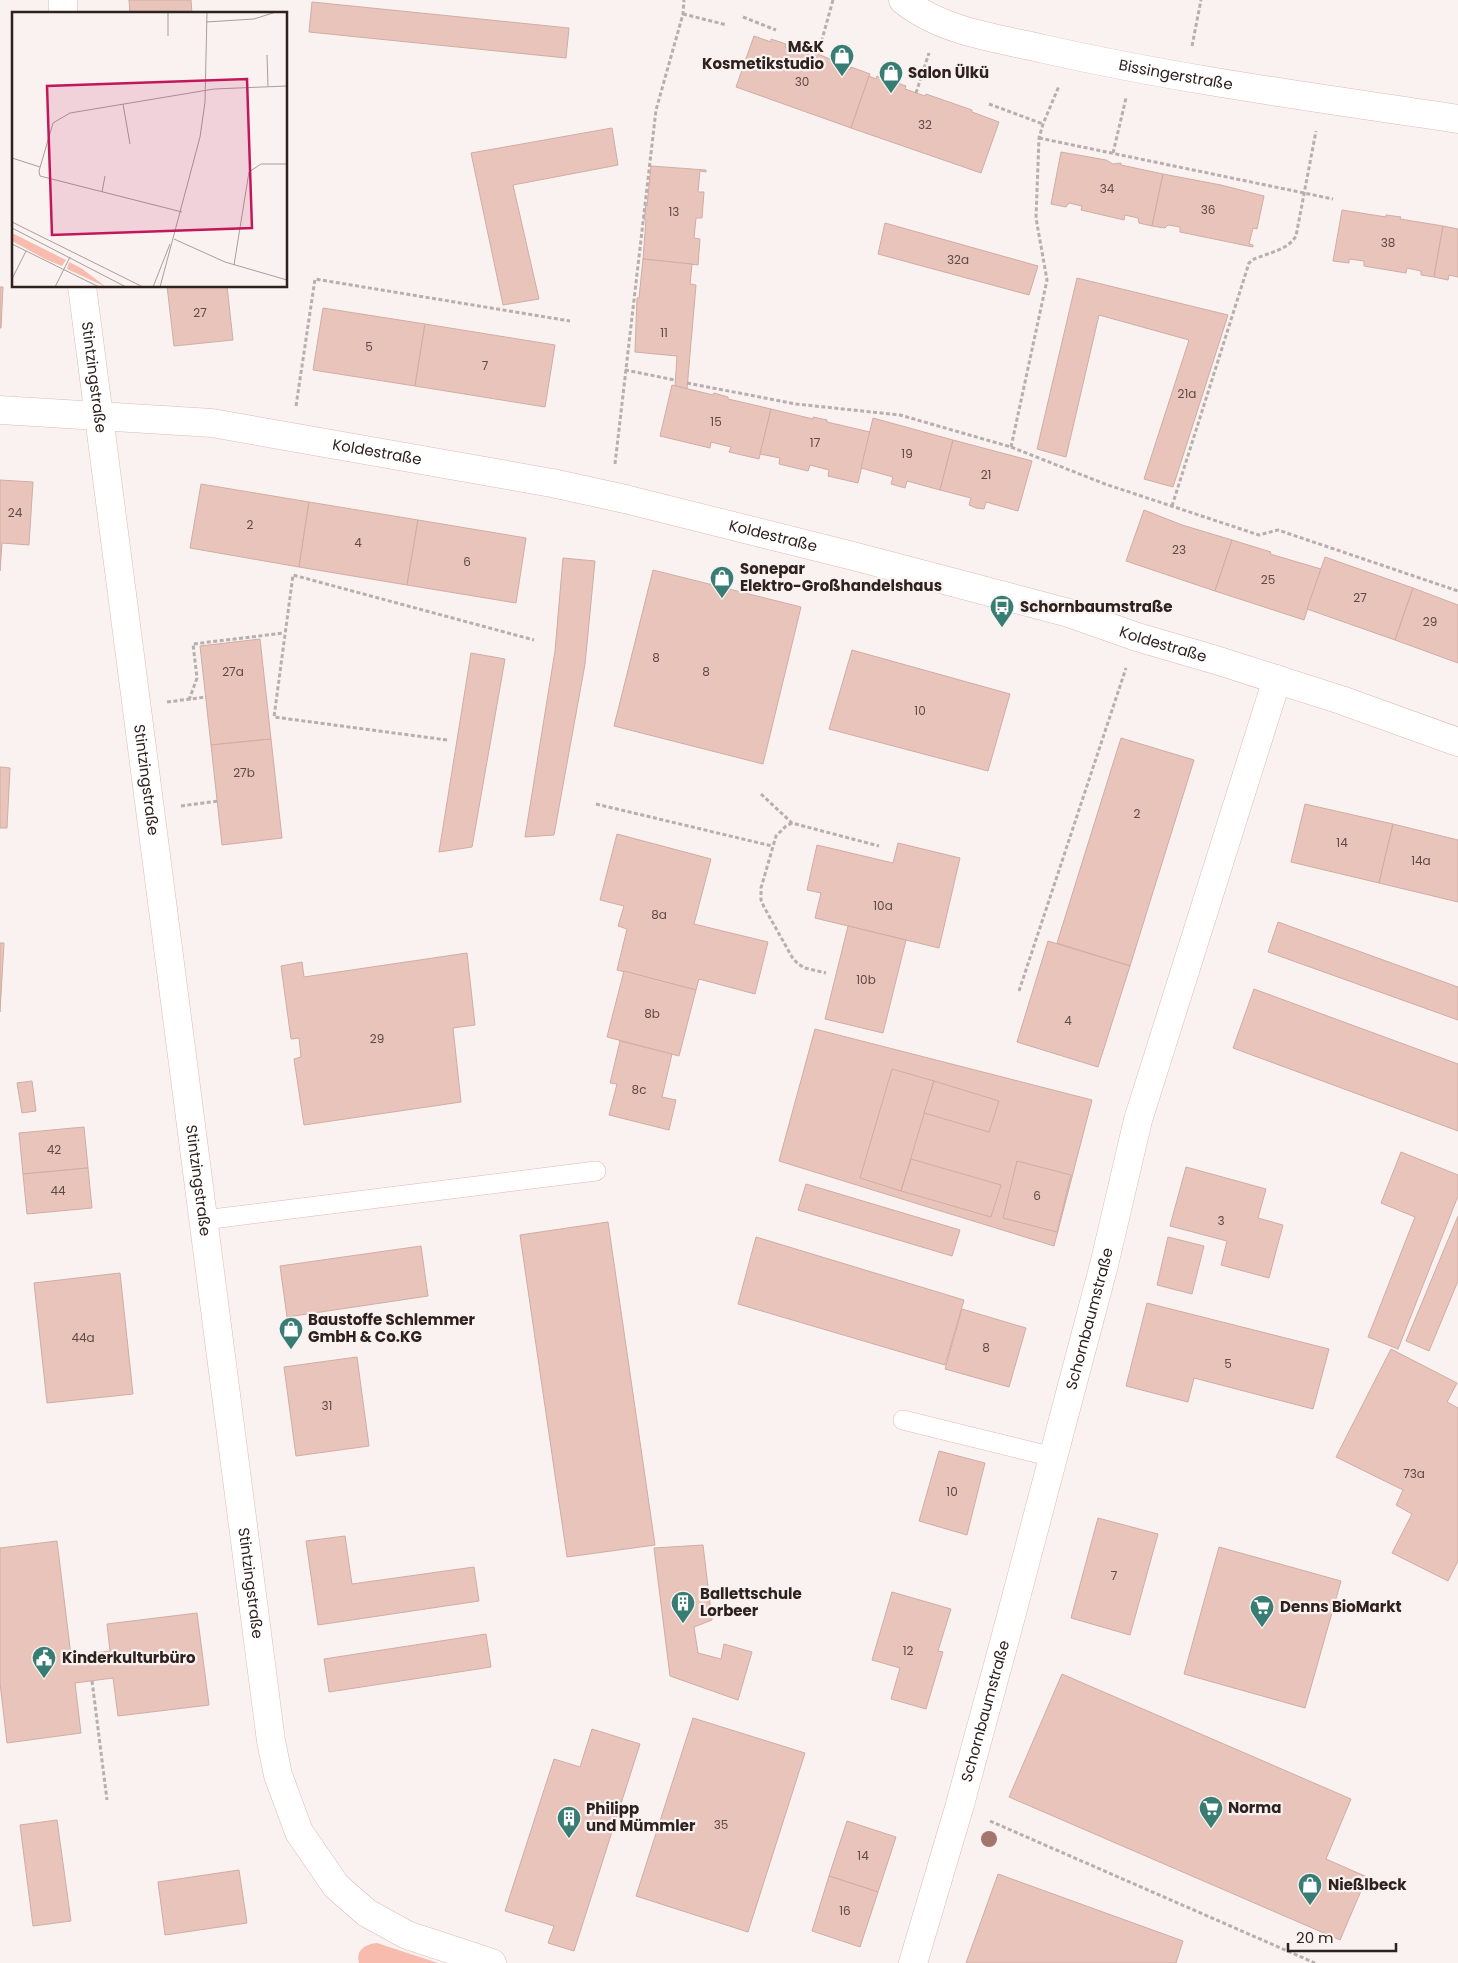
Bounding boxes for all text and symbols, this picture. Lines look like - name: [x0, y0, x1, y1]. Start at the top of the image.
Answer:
- inset map: [12, 12, 288, 288]
- place label: M&K Kosmetikstudio: [702, 36, 825, 74]
- shop icon: M&K Kosmetikstudio: [829, 43, 855, 77]
- street label: Bissingerstraße: [1117, 54, 1234, 95]
- shop icon: Salon Ülkü: [878, 60, 904, 94]
- place label: Salon Ülkü: [908, 62, 989, 83]
- house number: 30: [795, 73, 809, 90]
- house number: 32: [918, 116, 932, 133]
- house number: 34: [1100, 180, 1115, 197]
- house number: 36: [1201, 201, 1215, 218]
- house number: 13: [669, 203, 679, 220]
- house number: 38: [1381, 234, 1395, 251]
- house number: 32a: [947, 251, 969, 268]
- house number: 27: [193, 304, 207, 321]
- street label: Stintzingstraße: [77, 320, 112, 434]
- house number: 11: [660, 324, 668, 341]
- house number: 5: [365, 338, 373, 355]
- house number: 7: [482, 357, 489, 374]
- house number: 21a: [1178, 385, 1196, 402]
- house number: 15: [710, 413, 722, 430]
- street label: Koldestraße: [331, 433, 423, 470]
- house number: 17: [810, 434, 821, 451]
- house number: 19: [901, 445, 913, 462]
- house number: 21: [981, 466, 991, 483]
- house number: 24: [8, 504, 23, 521]
- street label: Koldestraße: [727, 514, 820, 557]
- house number: 2: [247, 516, 254, 533]
- house number: 4: [354, 534, 362, 551]
- house number: 23: [1172, 541, 1186, 558]
- house number: 6: [463, 553, 471, 570]
- place label: Sonepar Elektro-Großhandelshaus: [740, 558, 942, 596]
- shop icon: Sonepar Elektro-Großhandelshaus: [709, 565, 735, 599]
- house number: 25: [1261, 571, 1275, 588]
- house number: 27: [1353, 589, 1367, 606]
- bus stop icon: Schornbaumstraße: [989, 594, 1015, 628]
- place label: Schornbaumstraße: [1020, 596, 1173, 617]
- house number: 29: [1423, 613, 1437, 630]
- street label: Koldestraße: [1117, 621, 1209, 667]
- house number: 8: [652, 649, 660, 666]
- house number: 27a: [222, 663, 244, 680]
- house number: 8: [702, 663, 710, 680]
- house number: 10: [914, 702, 926, 719]
- street label: Stintzingstraße: [129, 723, 164, 837]
- house number: 27b: [233, 764, 255, 781]
- house number: 2: [1134, 805, 1141, 822]
- house number: 14: [1336, 834, 1348, 851]
- house number: 14a: [1411, 852, 1431, 869]
- house number: 10a: [873, 897, 893, 914]
- house number: 8a: [651, 906, 667, 923]
- house number: 10b: [856, 971, 876, 988]
- house number: 8b: [644, 1005, 660, 1022]
- house number: 4: [1064, 1012, 1072, 1029]
- house number: 29: [370, 1030, 384, 1047]
- house number: 8c: [632, 1081, 646, 1098]
- street label: Stintzingstraße: [181, 1124, 216, 1237]
- house number: 42: [47, 1141, 61, 1158]
- house number: 44: [50, 1182, 66, 1199]
- house number: 6: [1033, 1187, 1041, 1204]
- house number: 3: [1217, 1212, 1225, 1229]
- street label: Schornbaumstraße: [1060, 1246, 1118, 1392]
- place label: Baustoffe Schlemmer GmbH & Co.KG: [308, 1309, 476, 1347]
- shop icon: Baustoffe Schlemmer GmbH & Co.KG: [278, 1316, 304, 1350]
- house number: 44a: [71, 1329, 95, 1346]
- house number: 8: [982, 1339, 990, 1356]
- house number: 5: [1224, 1355, 1232, 1372]
- house number: 31: [322, 1397, 332, 1414]
- house number: 73a: [1403, 1465, 1425, 1482]
- house number: 10: [946, 1483, 958, 1500]
- street label: Stintzingstraße: [233, 1526, 269, 1640]
- house number: 7: [1111, 1567, 1118, 1584]
- place label: Ballettschule Lorbeer: [700, 1583, 802, 1621]
- building icon: Ballettschule Lorbeer: [670, 1590, 696, 1624]
- supermarket icon: Denns BioMarkt: [1249, 1594, 1275, 1628]
- place label: Denns BioMarkt: [1280, 1596, 1402, 1617]
- street label: Schornbaumstraße: [956, 1638, 1014, 1784]
- house number: 12: [903, 1642, 913, 1659]
- public building icon: Kinderkulturbüro: [31, 1645, 57, 1679]
- place label: Kinderkulturbüro: [62, 1647, 196, 1668]
- supermarket icon: Norma: [1198, 1795, 1224, 1829]
- place label: Norma: [1228, 1797, 1281, 1818]
- place label: Philipp und Mümmler: [586, 1798, 696, 1836]
- building icon: Philipp und Mümmler: [556, 1805, 582, 1839]
- house number: 35: [714, 1816, 728, 1833]
- house number: 14: [857, 1847, 869, 1864]
- shop icon: Nießlbeck: [1297, 1872, 1323, 1906]
- place label: Nießlbeck: [1328, 1874, 1407, 1895]
- house number: 16: [839, 1902, 851, 1919]
- scale bar: [1288, 1920, 1396, 1952]
- text: 20 m: [1296, 1927, 1334, 1948]

